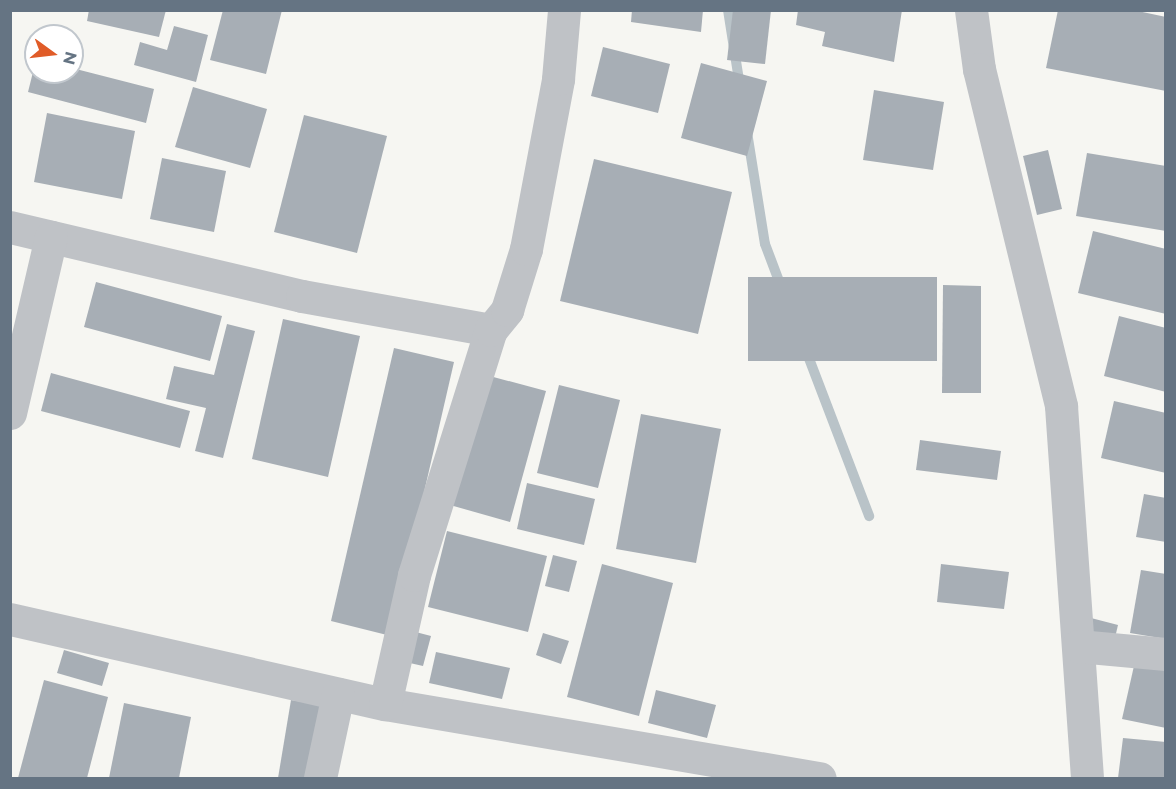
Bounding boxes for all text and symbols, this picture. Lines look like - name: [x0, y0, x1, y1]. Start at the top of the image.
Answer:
- north arrow: [24, 24, 84, 84]
- text: N: [59, 50, 81, 67]

